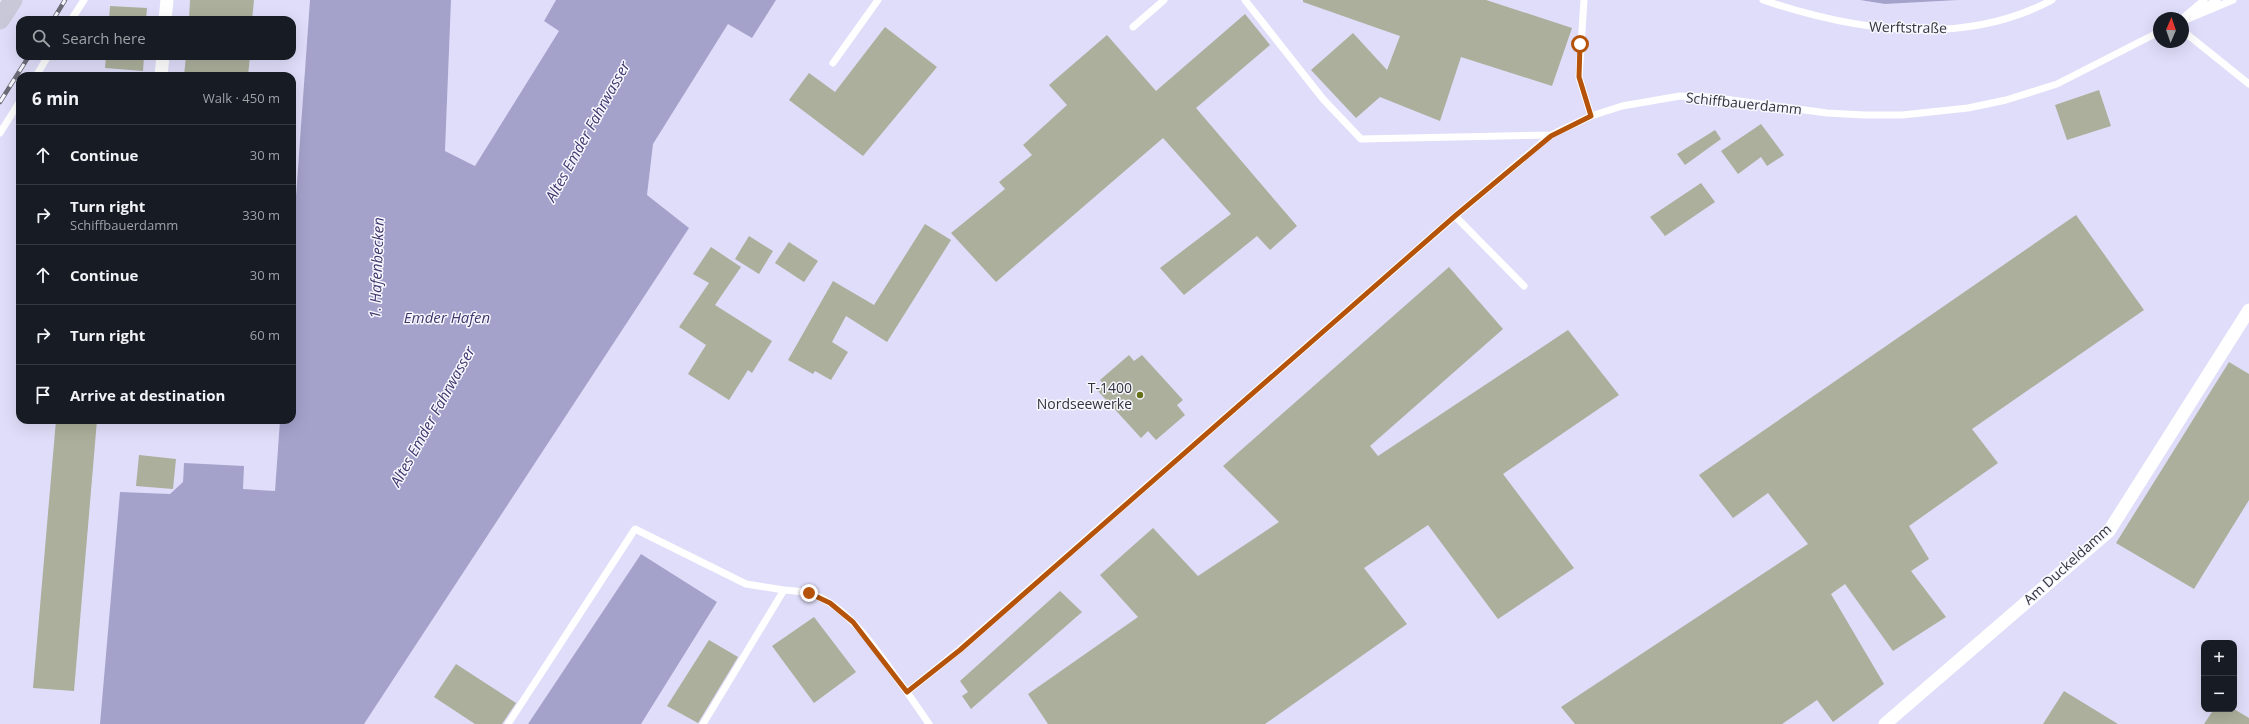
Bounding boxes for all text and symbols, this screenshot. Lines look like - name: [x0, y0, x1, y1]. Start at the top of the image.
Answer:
- north arrow: [2153, 12, 2189, 48]
- search box: [16, 16, 296, 60]
- street label: Werftstraße: [1869, 17, 1947, 37]
- icon: search: [30, 27, 52, 49]
- text: Search here: [62, 28, 146, 48]
- route start: [1571, 35, 1589, 53]
- water label: Altes Emder Fahrwasser: [540, 56, 634, 206]
- text: 6 min: [32, 87, 79, 110]
- street label: Schiffbauerdamm: [1685, 87, 1803, 119]
- text: Walk · 450 m: [203, 89, 280, 107]
- icon: ahead: [32, 144, 54, 166]
- text: Continue: [70, 145, 138, 165]
- text: 30 m: [250, 146, 280, 164]
- text: Turn right: [70, 196, 145, 216]
- icon: right: [32, 204, 54, 226]
- text: 330 m: [242, 206, 280, 224]
- text: Schiffbauerdamm: [70, 216, 178, 234]
- water label: 1. Hafenbecken: [364, 217, 388, 319]
- icon: ahead: [32, 264, 54, 286]
- text: Continue: [70, 265, 138, 285]
- text: 30 m: [250, 266, 280, 284]
- water label: Emder Hafen: [404, 307, 490, 327]
- icon: right: [32, 324, 54, 346]
- text: Turn right: [70, 325, 145, 345]
- text: 60 m: [250, 326, 280, 344]
- water label: Altes Emder Fahrwasser: [385, 341, 479, 491]
- place label: T-1400 Nordseewerke: [1037, 378, 1132, 413]
- icon: arrive: [32, 384, 54, 406]
- text: Arrive at destination: [70, 385, 225, 405]
- marker: T-1400 Nordseewerke: [1135, 390, 1145, 400]
- street label: Am Duckeldamm: [2019, 519, 2115, 609]
- route end: [800, 584, 818, 602]
- map controls: [2201, 640, 2237, 712]
- button: +: [2201, 640, 2237, 676]
- button: −: [2201, 676, 2237, 712]

